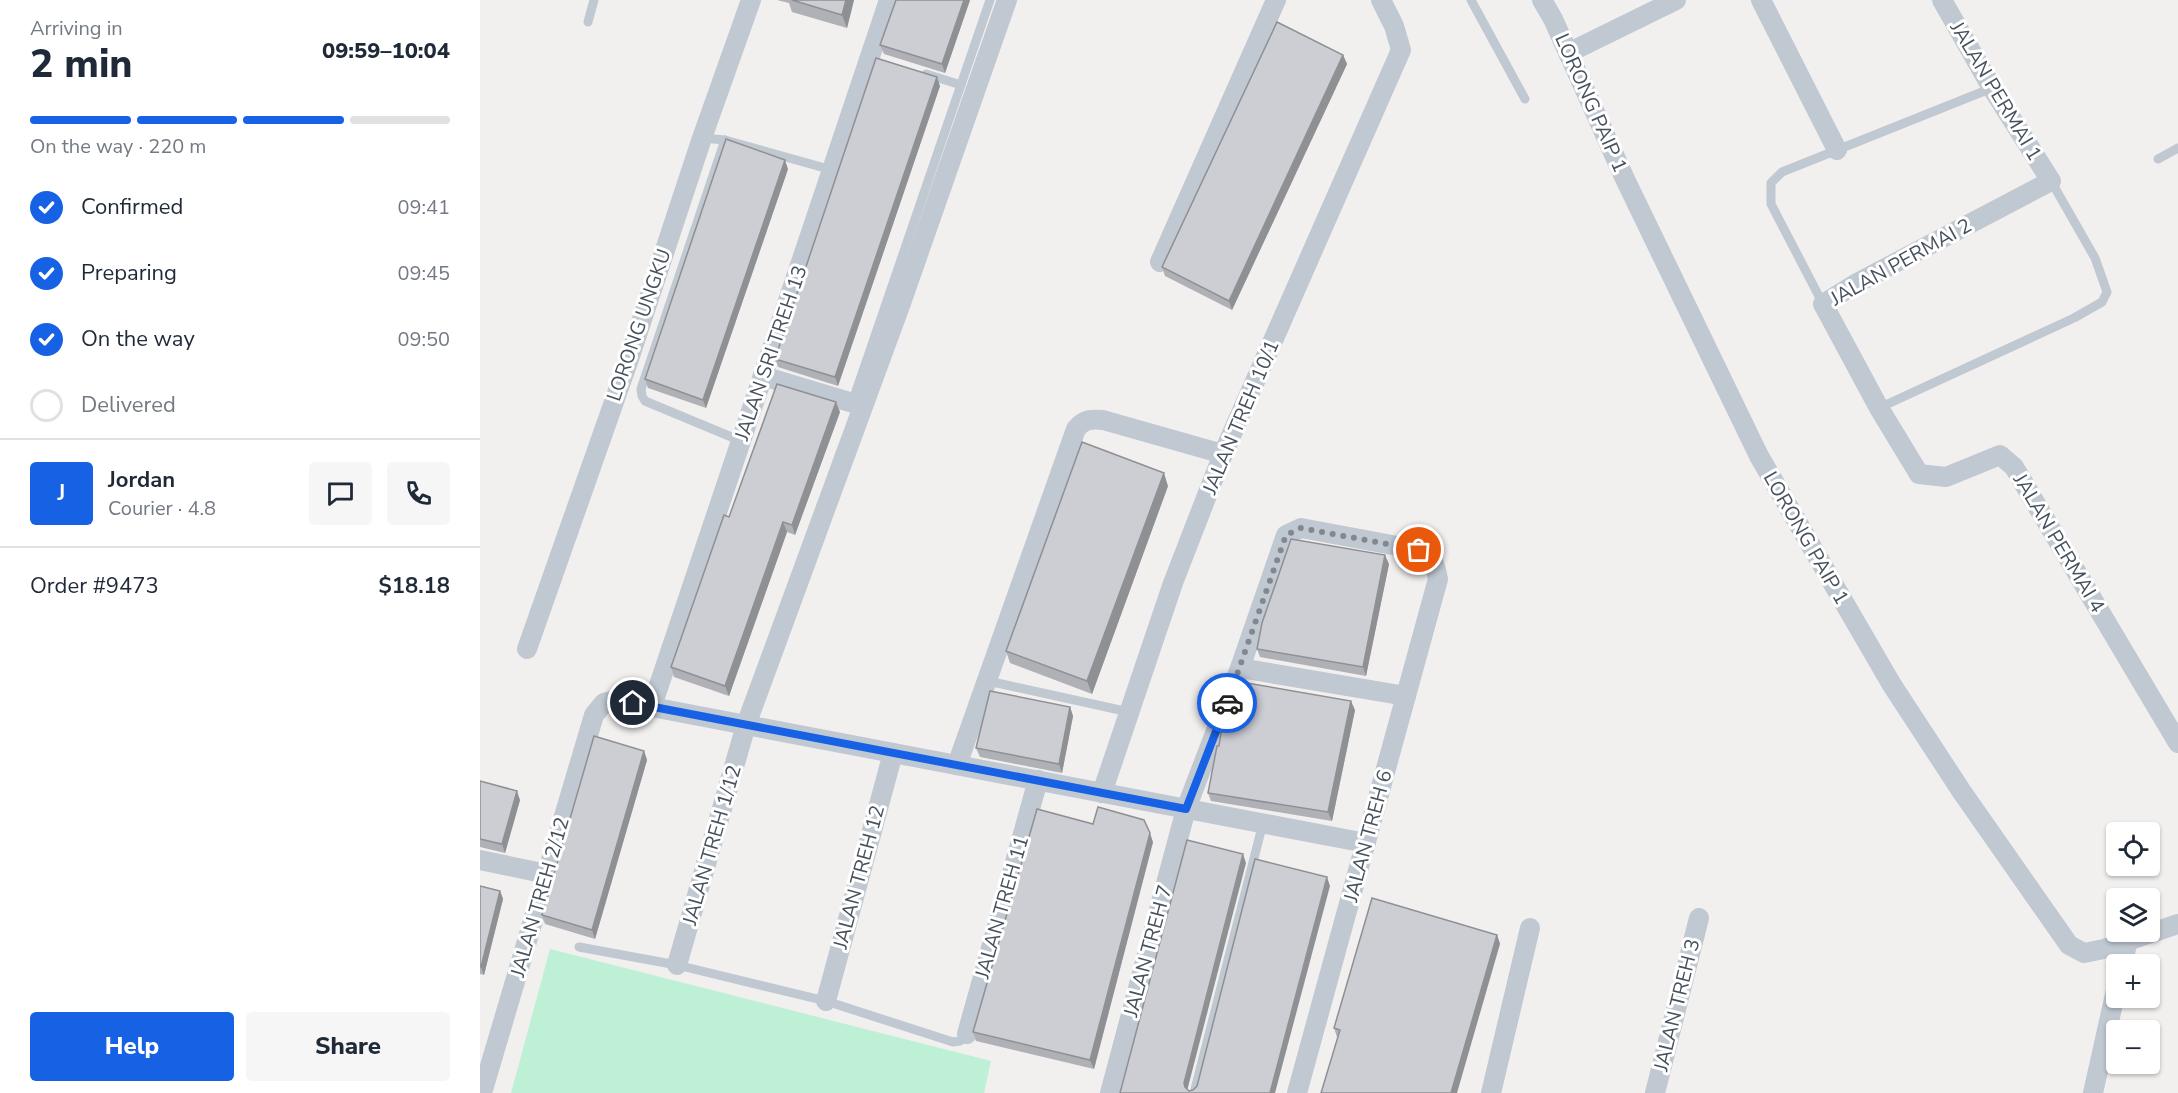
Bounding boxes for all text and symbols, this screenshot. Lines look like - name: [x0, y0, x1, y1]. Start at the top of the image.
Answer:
- text: Arriving in: [30, 15, 123, 42]
- street label: JALAN PERMAI 1: [1943, 16, 2048, 166]
- street label: LORONG PAIP 1: [1548, 29, 1634, 177]
- text: 09:59–10:04: [322, 36, 450, 66]
- text: 2 min: [30, 38, 133, 91]
- text: On the way · 220 m: [30, 133, 206, 160]
- icon: check: [30, 191, 63, 224]
- text: Confirmed: [81, 192, 183, 222]
- text: 09:41: [397, 194, 450, 221]
- street label: JALAN PERMAI 2: [1825, 212, 1977, 313]
- street label: LORONG UNGKU: [600, 245, 678, 405]
- icon: check: [30, 257, 63, 290]
- text: Preparing: [81, 258, 177, 288]
- text: 09:45: [397, 260, 450, 287]
- street label: JALAN SRI TREH 13: [728, 262, 814, 445]
- icon: check: [30, 323, 63, 356]
- text: On the way: [81, 324, 195, 354]
- text: 09:50: [397, 326, 450, 353]
- street label: JALAN TREH 10/1: [1196, 336, 1286, 499]
- text: Delivered: [81, 390, 176, 420]
- button: chat: [309, 462, 372, 525]
- button: phone: [387, 462, 450, 525]
- text: Jordan: [108, 465, 175, 495]
- street label: LORONG PAIP 1: [1757, 467, 1855, 609]
- street label: JALAN PERMAI 4: [2006, 468, 2111, 618]
- text: J: [58, 478, 65, 508]
- text: Courier · 4.8: [108, 495, 216, 522]
- pin: [1393, 524, 1444, 575]
- icon: bag: [1402, 533, 1435, 566]
- text: Order #9473: [30, 571, 159, 601]
- text: $18.18: [379, 571, 450, 601]
- courier: [1197, 673, 1257, 733]
- pin: [607, 677, 658, 728]
- icon: home: [616, 686, 649, 719]
- icon: car: [1211, 687, 1244, 720]
- street label: JALAN TREH 1/12: [676, 762, 748, 929]
- street label: JALAN TREH 6: [1337, 767, 1399, 906]
- street label: JALAN TREH 12: [827, 802, 891, 953]
- street label: JALAN TREH 2/12: [504, 814, 576, 981]
- map controls: [2106, 822, 2160, 1074]
- button: locate: [2106, 822, 2160, 876]
- street label: JALAN TREH 11: [968, 832, 1035, 983]
- street label: JALAN TREH 7: [1117, 882, 1179, 1021]
- button: layers: [2106, 888, 2160, 942]
- street label: JALAN TREH 3: [1647, 936, 1706, 1075]
- button: +: [2106, 954, 2160, 1008]
- button: Help: [30, 1012, 234, 1081]
- button: Share: [246, 1012, 450, 1081]
- button: −: [2106, 1020, 2160, 1074]

